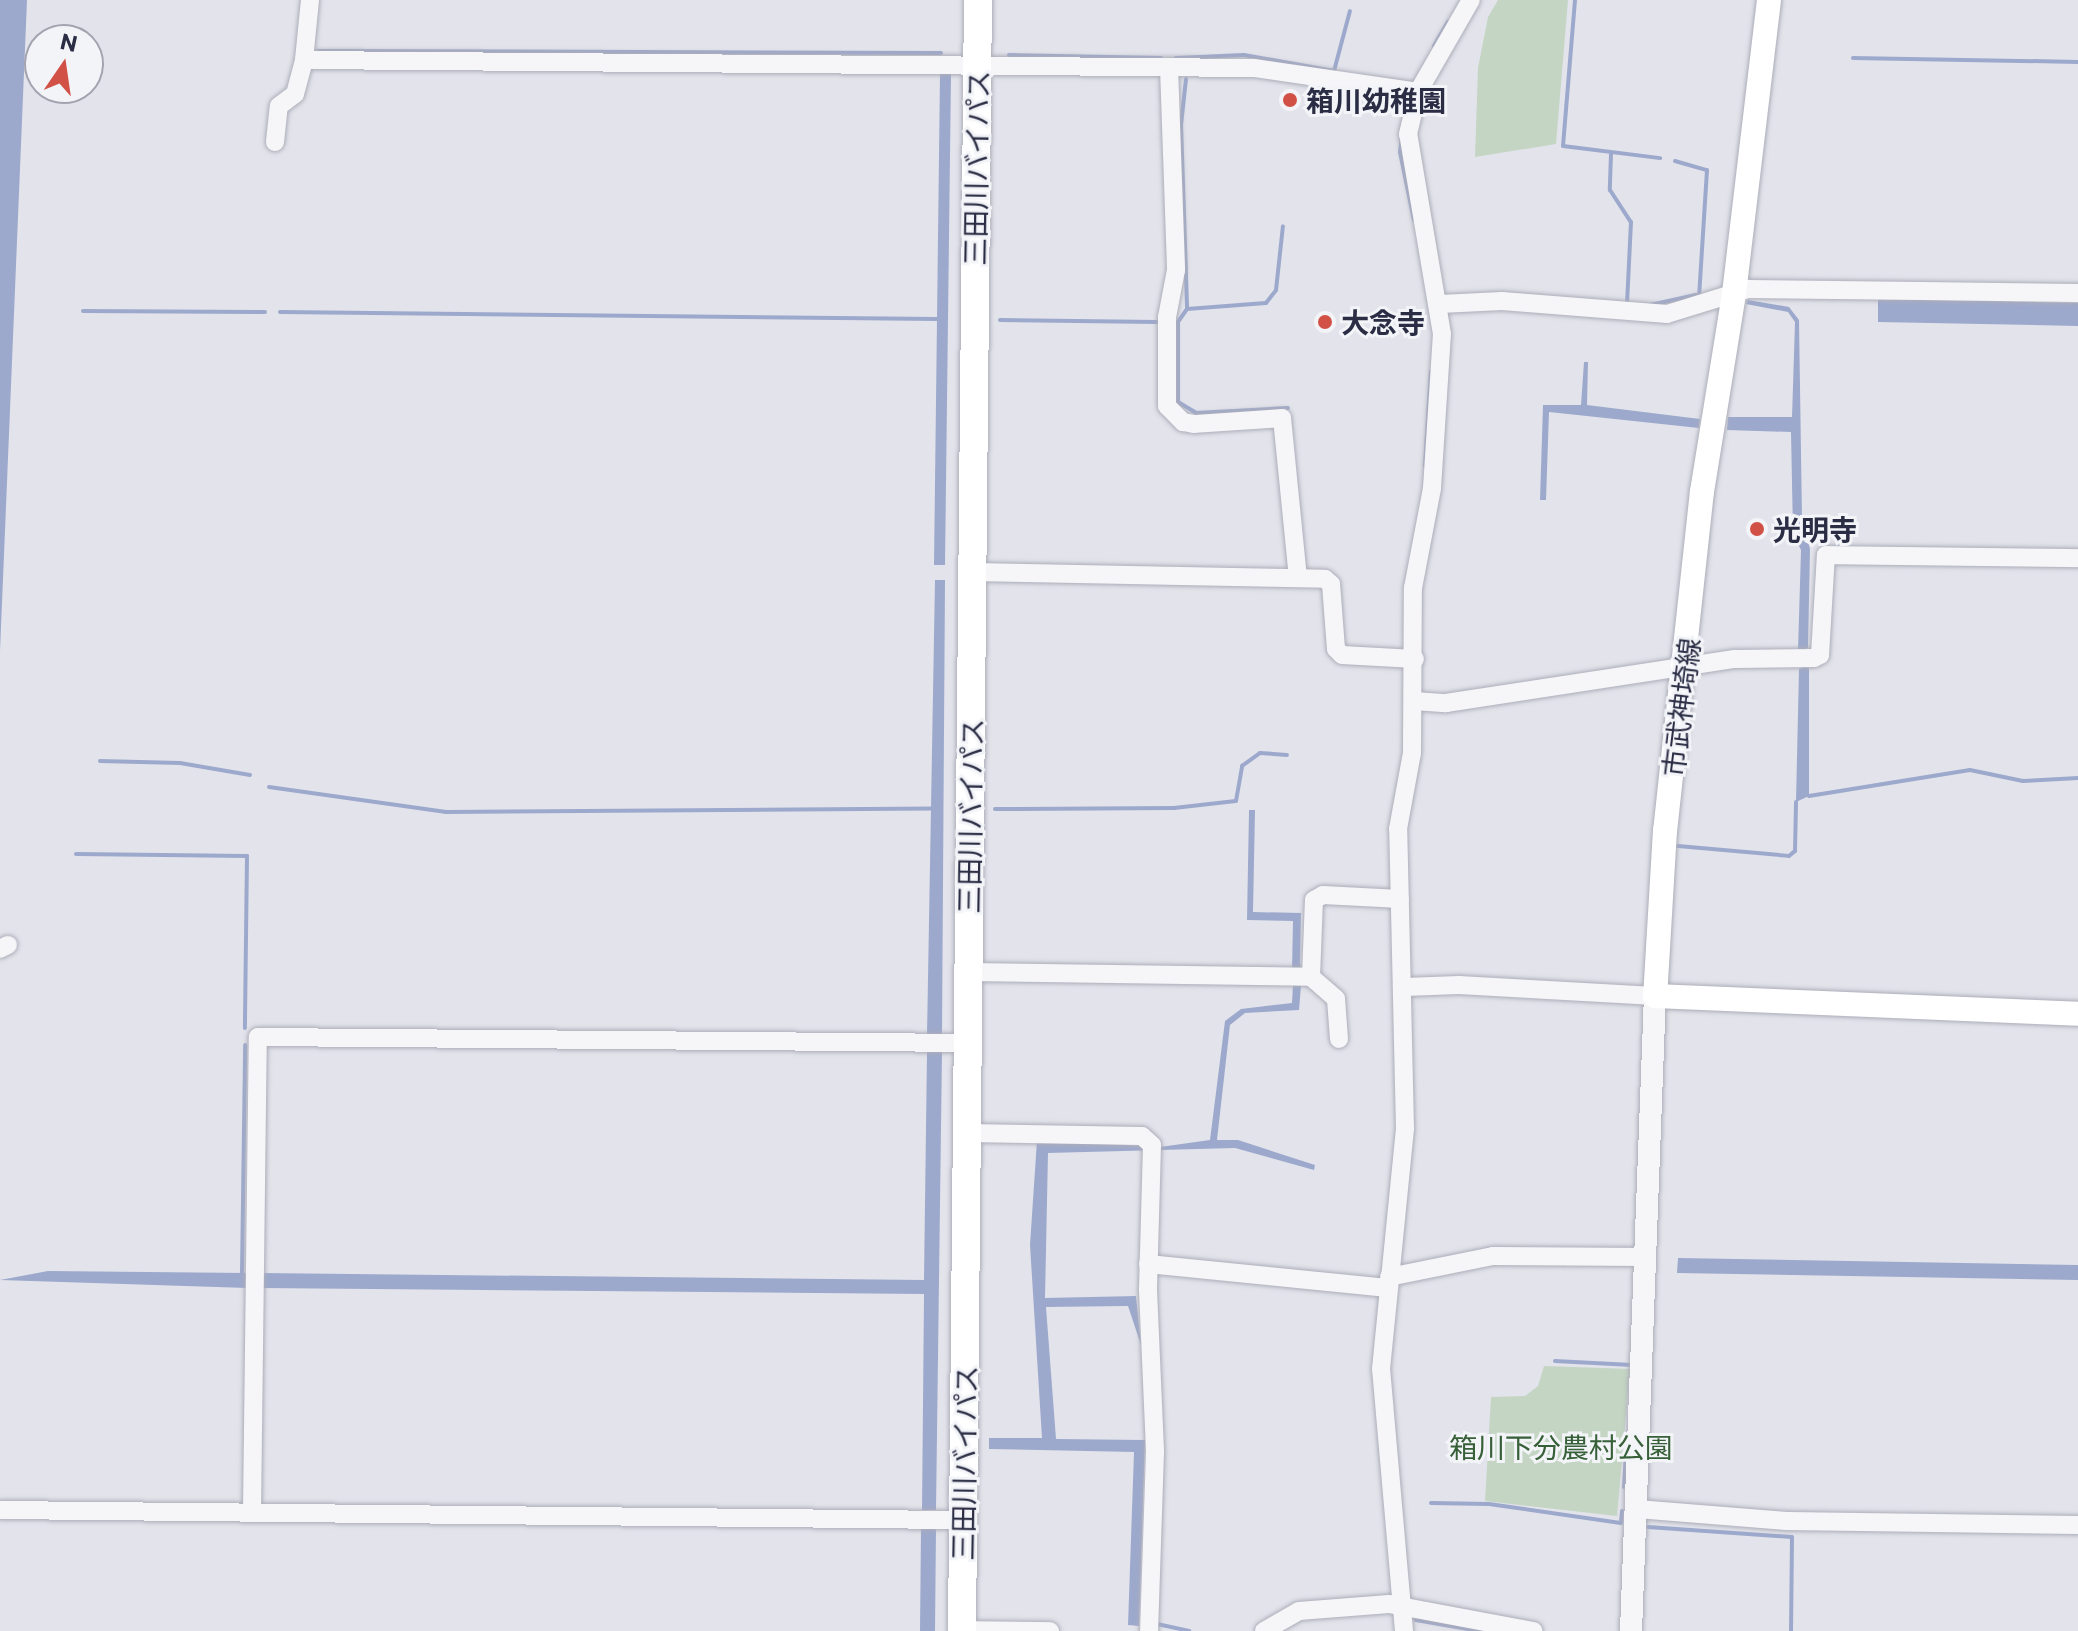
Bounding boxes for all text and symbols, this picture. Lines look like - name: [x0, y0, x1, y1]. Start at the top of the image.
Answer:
- north arrow: [24, 24, 104, 104]
- text: N: [58, 27, 80, 57]
- street label: 三田川バイパス: [957, 70, 995, 266]
- place label: 箱川幼稚園: [1306, 83, 1446, 117]
- marker: 箱川幼稚園: [1281, 91, 1299, 109]
- place label: 大念寺: [1341, 305, 1425, 339]
- marker: 大念寺: [1316, 313, 1334, 331]
- place label: 光明寺: [1773, 512, 1857, 546]
- marker: 光明寺: [1748, 520, 1766, 538]
- street label: 市武神埼線: [1656, 635, 1706, 779]
- street label: 三田川バイパス: [951, 718, 989, 914]
- street label: 三田川バイパス: [945, 1365, 983, 1561]
- park label: 箱川下分農村公園: [1449, 1430, 1673, 1464]

